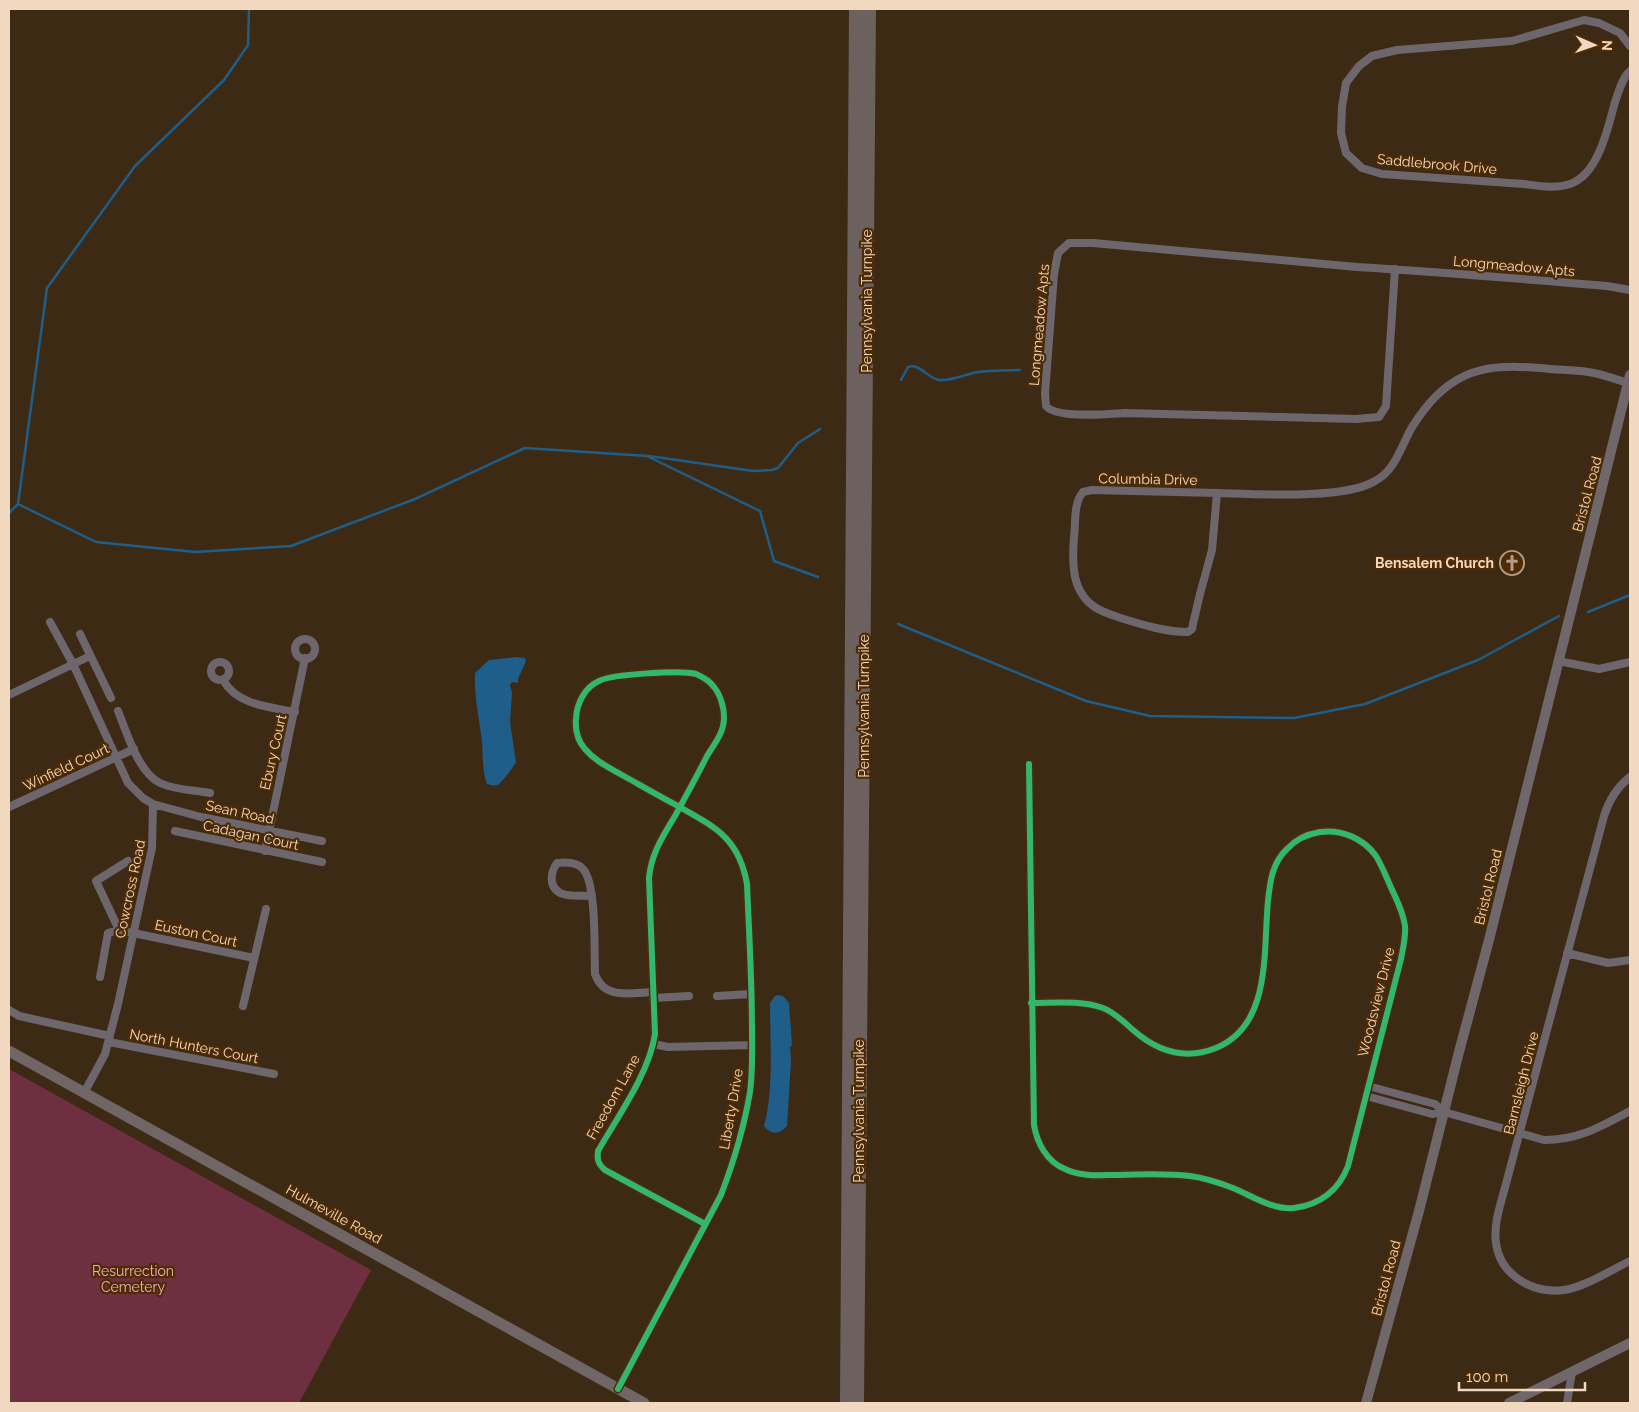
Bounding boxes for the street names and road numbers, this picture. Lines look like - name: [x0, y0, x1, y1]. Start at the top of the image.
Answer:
- street label: Saddlebrook Drive: [1377, 151, 1497, 177]
- street label: Pennsylvania Turnpike: [859, 229, 875, 373]
- street label: Longmeadow Apts: [1452, 253, 1576, 279]
- street label: Longmeadow Apts: [1026, 263, 1052, 387]
- street label: Bristol Road: [1569, 455, 1605, 533]
- street label: Columbia Drive: [1098, 470, 1198, 488]
- street label: Pennsylvania Turnpike: [856, 634, 872, 778]
- street label: Ebury Court: [257, 712, 290, 791]
- street label: Winfield Court: [20, 740, 112, 794]
- street label: Sean Road: [204, 797, 276, 827]
- street label: Cadagan Court: [202, 817, 301, 853]
- street label: Cowcross Road: [112, 838, 148, 940]
- street label: Bristol Road: [1471, 847, 1505, 927]
- street label: Euston Court: [153, 916, 239, 950]
- street label: Woodsview Drive: [1355, 946, 1397, 1058]
- street label: North Hunters Court: [128, 1026, 260, 1066]
- street label: Barnsleigh Drive: [1500, 1030, 1542, 1136]
- street label: Pennsylvania Turnpike: [851, 1039, 867, 1183]
- street label: Freedom Lane: [583, 1052, 643, 1142]
- street label: Liberty Drive: [716, 1067, 746, 1151]
- street label: Hulmeville Road: [283, 1181, 385, 1247]
- street label: Bristol Road: [1368, 1239, 1404, 1317]

